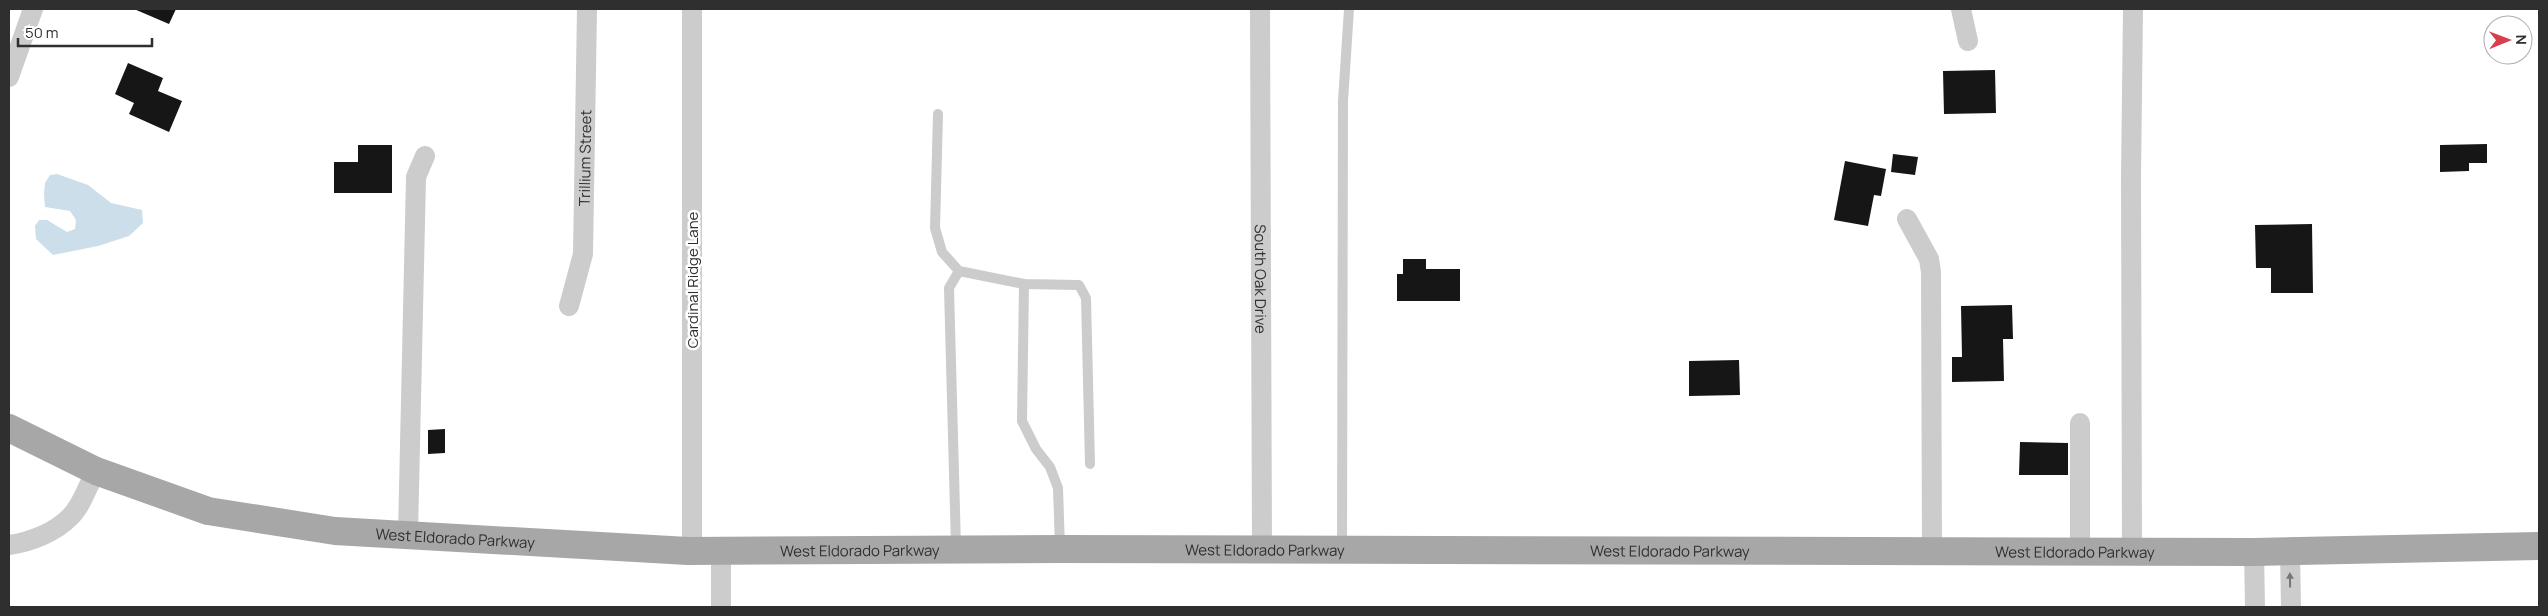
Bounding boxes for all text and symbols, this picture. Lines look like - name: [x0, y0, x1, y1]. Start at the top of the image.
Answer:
- scale bar: [18, 15, 151, 47]
- north arrow: [2483, 15, 2533, 65]
- text: 50 m: [25, 22, 59, 43]
- text: N: [2512, 35, 2531, 45]
- street label: Trillium Street: [573, 109, 596, 206]
- street label: Cardinal Ridge Lane: [682, 211, 703, 348]
- street label: South Oak Drive: [1250, 224, 1272, 334]
- street label: West Eldorado Parkway: [375, 523, 536, 553]
- street label: West Eldorado Parkway: [780, 539, 940, 561]
- street label: West Eldorado Parkway: [1185, 539, 1345, 560]
- street label: West Eldorado Parkway: [1590, 540, 1750, 561]
- street label: West Eldorado Parkway: [1995, 541, 2155, 562]
- one-way arrow: [2286, 571, 2294, 587]

